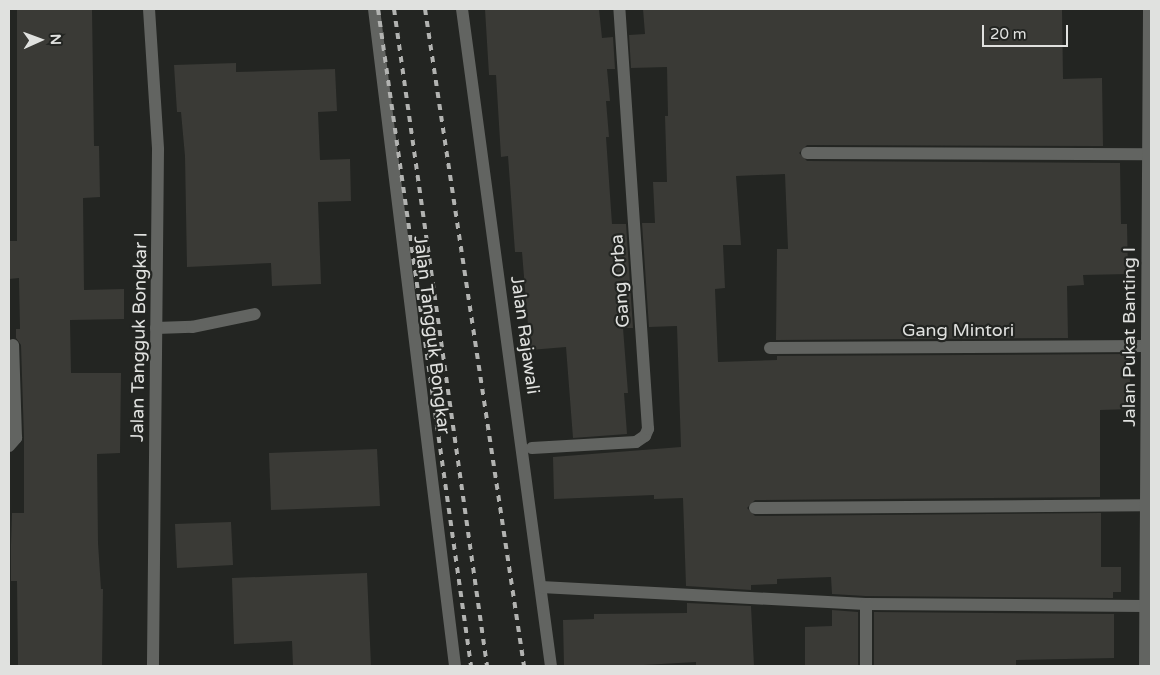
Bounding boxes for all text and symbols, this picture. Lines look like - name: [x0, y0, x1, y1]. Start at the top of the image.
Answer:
- north arrow: [15, 15, 65, 65]
- scale bar: [985, 15, 1071, 47]
- text: 20 m: [990, 25, 1027, 43]
- text: N: [47, 34, 64, 45]
- street label: Jalan Tangguk Bongkar I: [126, 232, 152, 442]
- street label: Gang Orba: [606, 234, 634, 328]
- street label: Jalan Tangguk Bongkar: [409, 235, 455, 435]
- street label: Jalan Pukat Banting I: [1118, 247, 1140, 427]
- street label: Jalan Rajawali: [506, 274, 544, 396]
- street label: Gang Mintori: [902, 319, 1014, 341]

